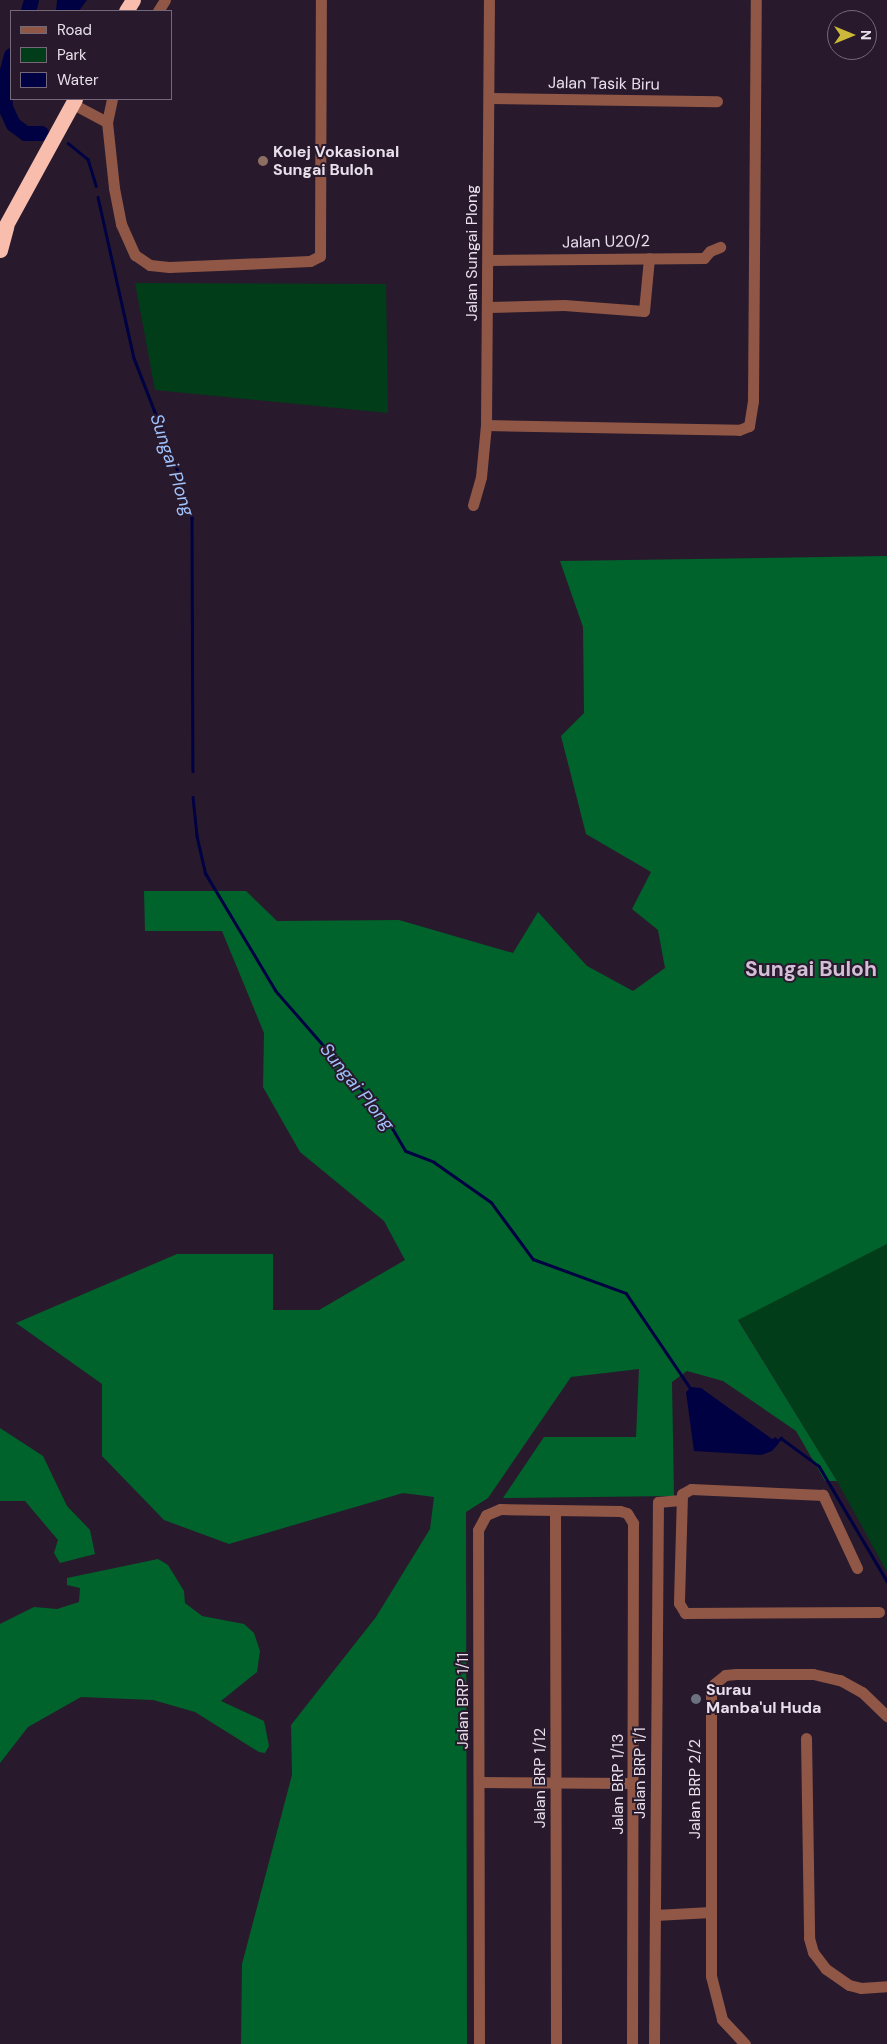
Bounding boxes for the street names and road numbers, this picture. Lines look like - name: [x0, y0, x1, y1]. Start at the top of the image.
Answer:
- street label: Jalan Tasik Biru: [548, 73, 660, 95]
- street label: Jalan Sungai Plong: [462, 185, 482, 321]
- street label: Jalan U20/2: [562, 232, 650, 252]
- street label: Jalan BRP 1/11: [453, 1653, 473, 1749]
- street label: Jalan BRP 1/1: [630, 1727, 650, 1819]
- street label: Jalan BRP 1/12: [530, 1728, 550, 1828]
- street label: Jalan BRP 1/13: [608, 1734, 628, 1834]
- street label: Jalan BRP 2/2: [685, 1739, 705, 1839]

